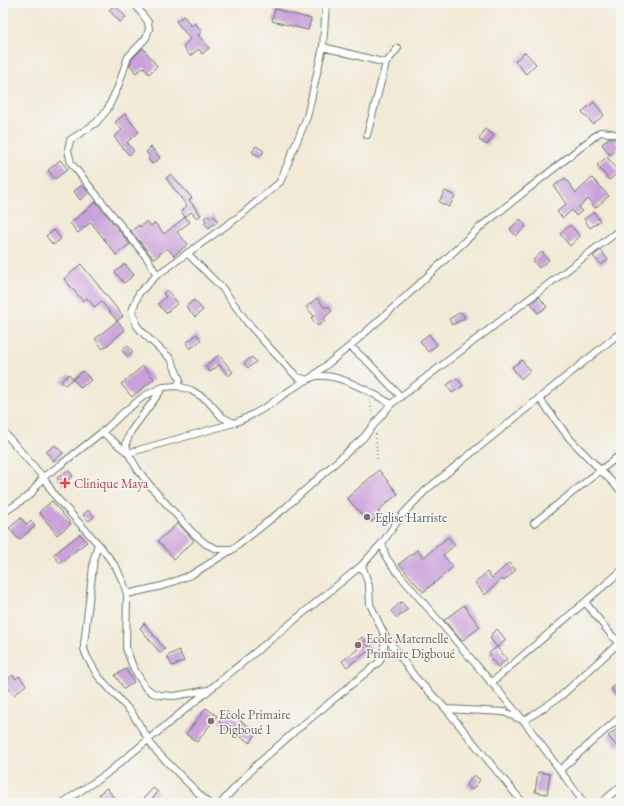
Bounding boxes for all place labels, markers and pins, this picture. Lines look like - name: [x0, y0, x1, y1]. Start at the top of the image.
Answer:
- place label: Clinique Maya: [74, 475, 149, 492]
- marker: Clinique Maya: [59, 477, 71, 489]
- place label: Eglise Harriste: [375, 509, 447, 526]
- marker: Eglise Harriste: [362, 512, 372, 522]
- place label: Ecole Maternelle Primaire Digboué: [366, 630, 455, 662]
- marker: Ecole Maternelle Primaire Digboué: [353, 640, 363, 650]
- place label: Ecole Primaire Digboué 1: [219, 706, 291, 738]
- marker: Ecole Primaire Digboué 1: [206, 716, 216, 726]

